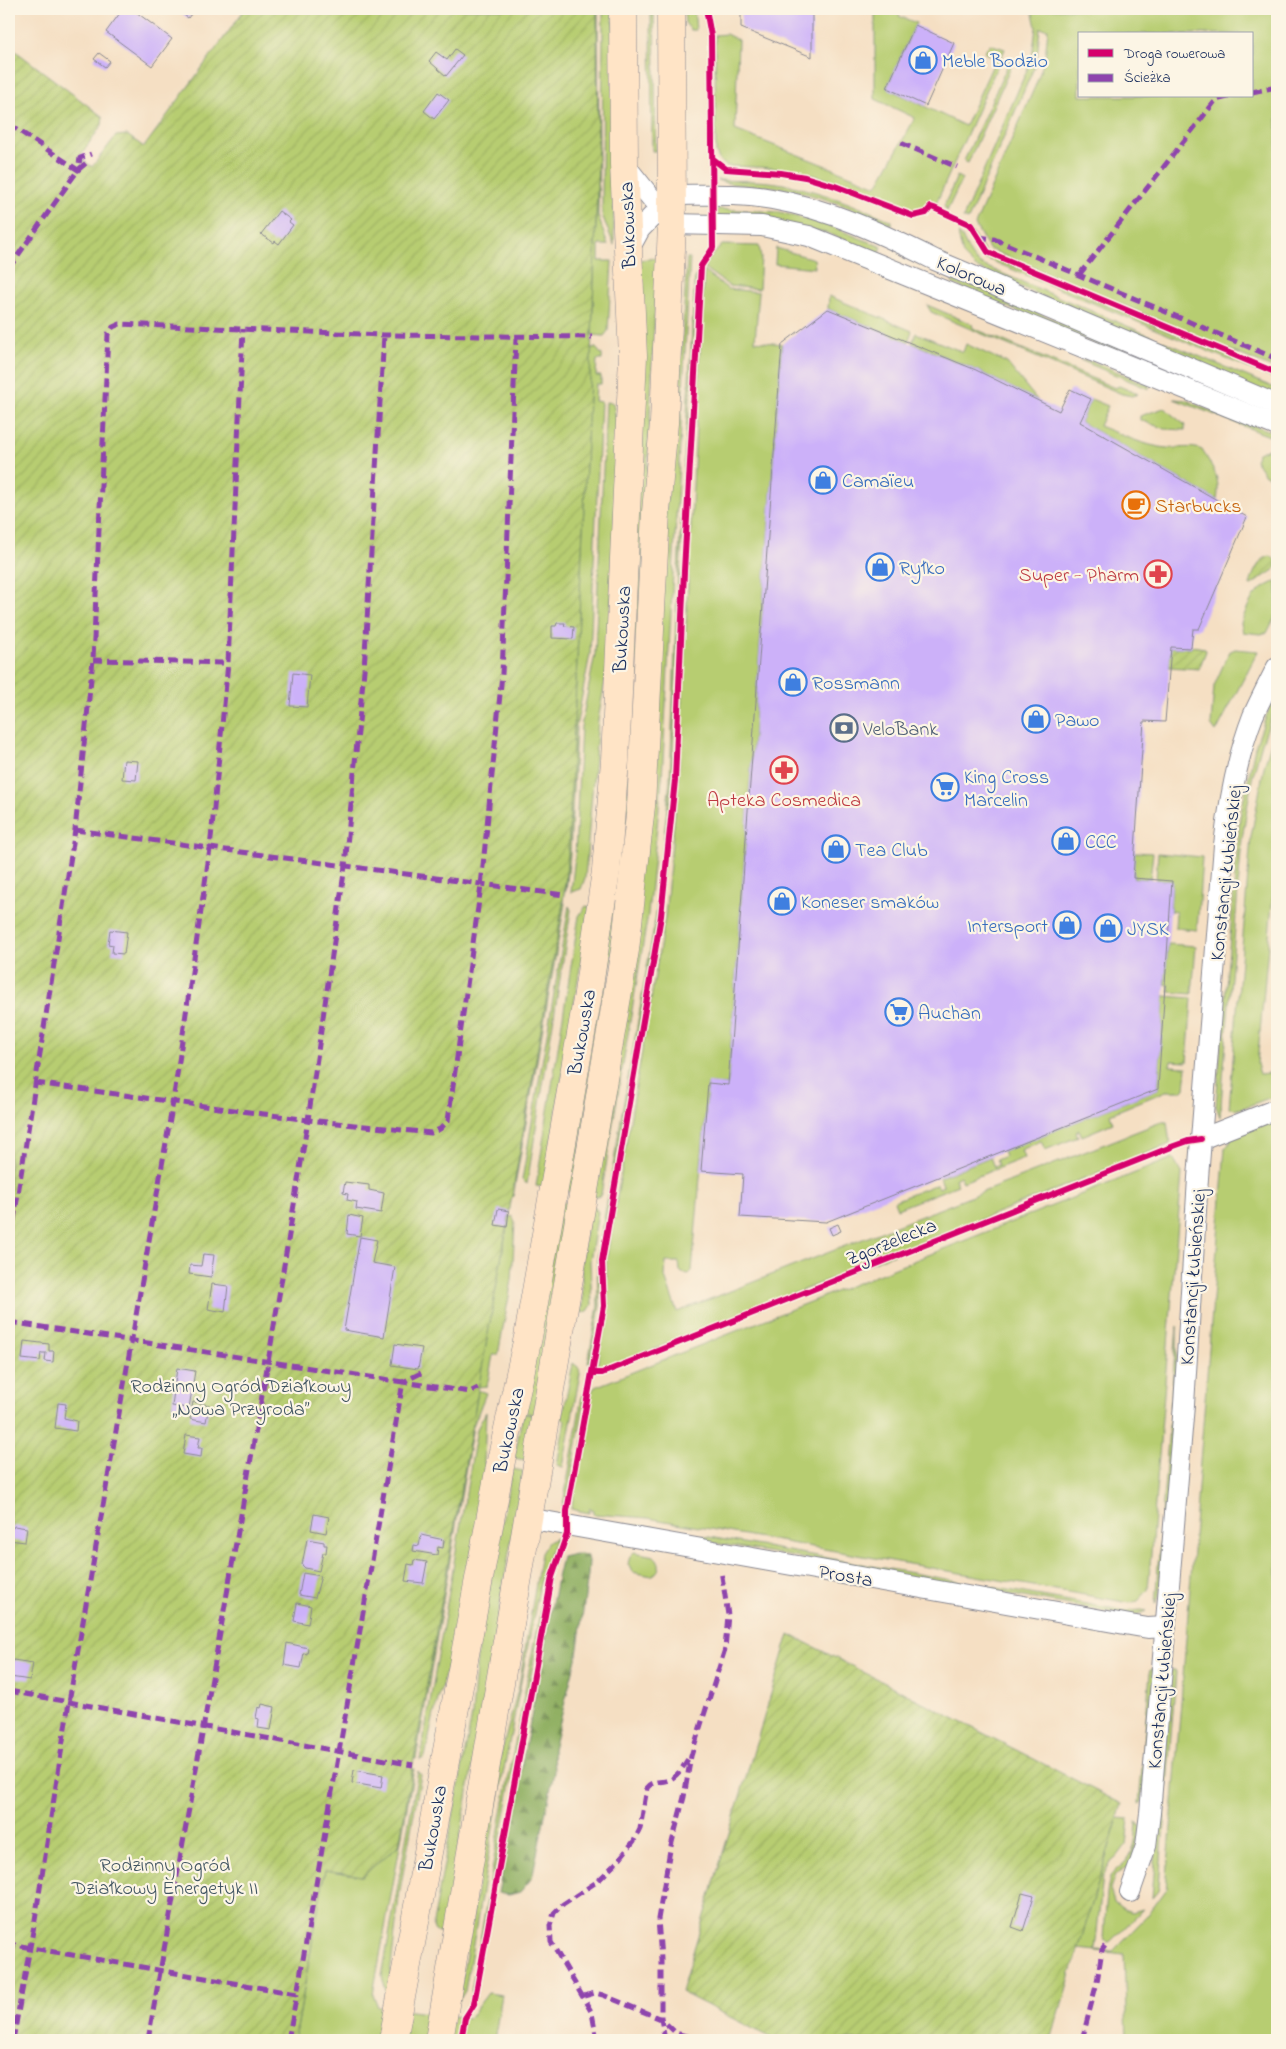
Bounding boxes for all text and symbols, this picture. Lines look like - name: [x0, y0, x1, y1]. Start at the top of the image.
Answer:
- legend: [1078, 32, 1254, 98]
- text: Droga rowerowa: [1123, 43, 1225, 66]
- shop icon: Meble Bodzio: [908, 45, 938, 75]
- place label: Meble Bodzio: [942, 48, 1048, 77]
- text: Ścieżka: [1124, 67, 1171, 89]
- street label: Bukowska: [613, 181, 646, 270]
- street label: Kolorowa: [931, 250, 1011, 305]
- shop icon: Camaïeu: [808, 465, 838, 495]
- place label: Camaïeu: [842, 468, 914, 497]
- cafe icon: Starbucks: [1121, 490, 1151, 520]
- place label: Starbucks: [1155, 493, 1241, 522]
- shop icon: Ryłko: [865, 552, 895, 582]
- place label: Ryłko: [899, 555, 945, 584]
- pharmacy icon: Super - Pharm: [1143, 559, 1173, 589]
- place label: Super - Pharm: [1019, 562, 1139, 591]
- street label: Bukowska: [607, 585, 640, 674]
- shop icon: Rossmann: [778, 667, 808, 697]
- place label: Rossmann: [812, 670, 900, 699]
- shop icon: Pawo: [1021, 704, 1051, 734]
- place label: Pawo: [1055, 707, 1100, 736]
- bank icon: VeloBank: [829, 713, 859, 743]
- place label: VeloBank: [862, 716, 938, 745]
- pharmacy icon: Apteka Cosmedica: [769, 755, 799, 785]
- place label: King Cross Marcelin: [964, 764, 1049, 816]
- supermarket icon: King Cross Marcelin: [930, 772, 960, 802]
- street label: Konstancji Łubieńskiej: [1204, 783, 1251, 962]
- place label: Apteka Cosmedica: [707, 787, 861, 816]
- shop icon: CCC: [1051, 826, 1081, 856]
- place label: CCC: [1085, 829, 1117, 858]
- shop icon: Tea Club: [821, 834, 851, 864]
- place label: Tea Club: [855, 837, 928, 866]
- shop icon: Koneser smaków: [767, 886, 797, 916]
- place label: Koneser smaków: [801, 889, 939, 918]
- shop icon: Intersport: [1052, 910, 1082, 940]
- place label: Intersport: [967, 913, 1048, 942]
- shop icon: JYSK: [1093, 913, 1123, 943]
- place label: JYSK: [1127, 916, 1169, 945]
- street label: Bukowska: [561, 987, 605, 1079]
- supermarket icon: Auchan: [884, 997, 914, 1027]
- place label: Auchan: [918, 1000, 981, 1029]
- street label: Konstancji Łubieńskiej: [1174, 1187, 1215, 1366]
- street label: Zgorzelecka: [842, 1212, 942, 1275]
- park label: Rodzinny Ogród Działkowy „Nowa Przyroda”: [131, 1373, 351, 1425]
- street label: Bukowska: [487, 1385, 534, 1477]
- street label: Prosta: [816, 1558, 875, 1596]
- street label: Konstancji Łubieńskiej: [1141, 1591, 1186, 1770]
- street label: Bukowska: [412, 1783, 456, 1875]
- park label: Rodzinny Ogród Działkowy Energetyk II: [71, 1852, 258, 1905]

